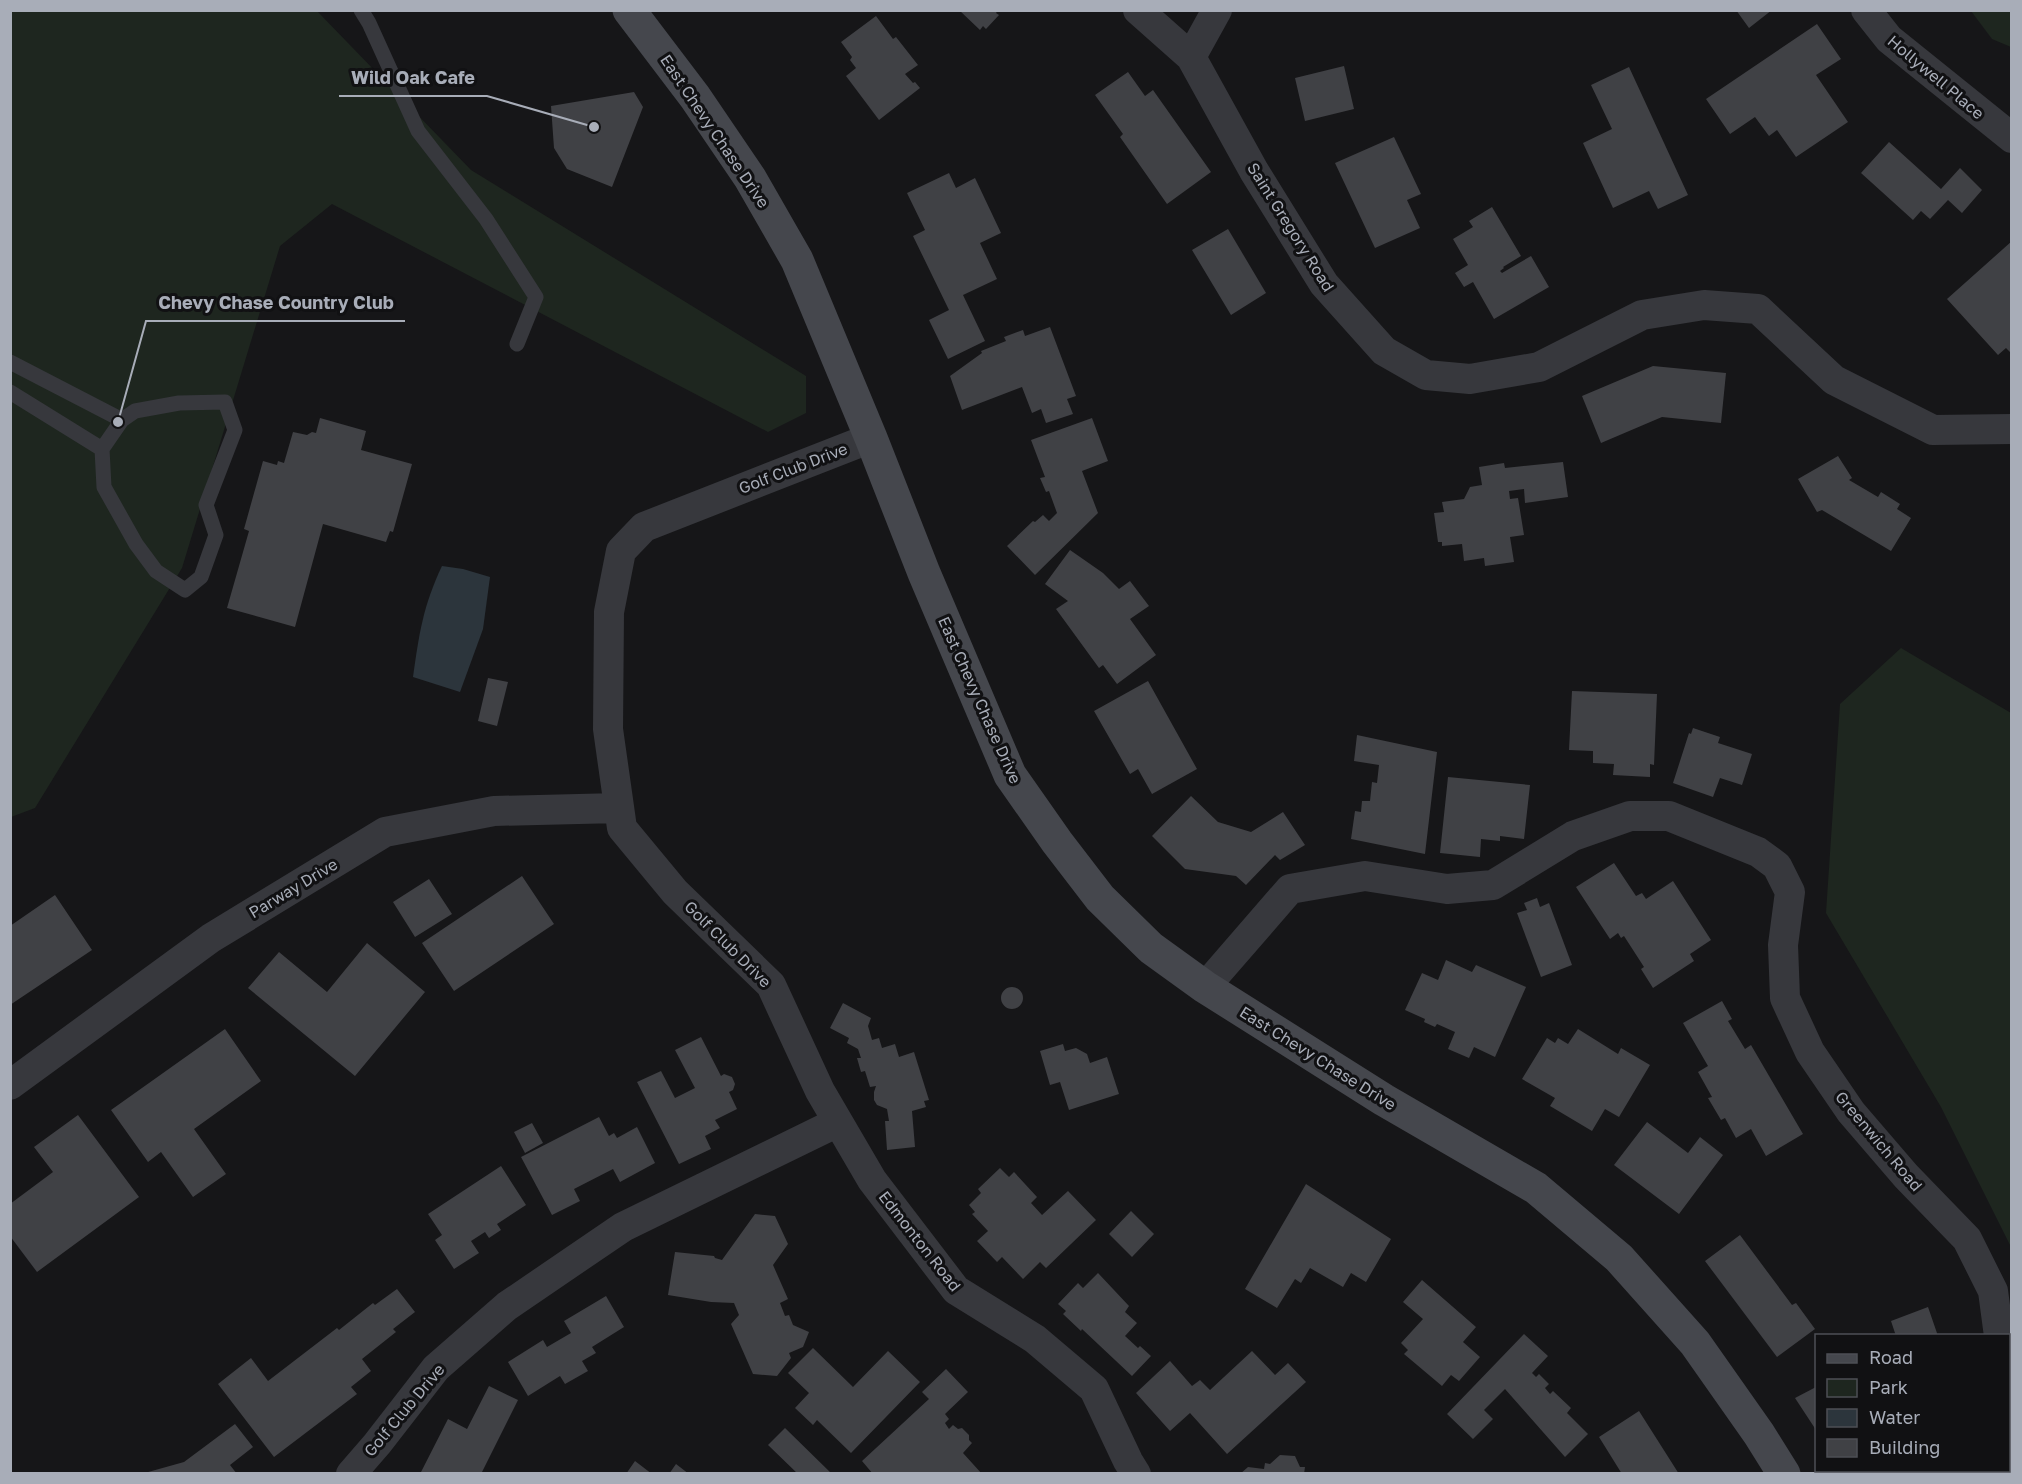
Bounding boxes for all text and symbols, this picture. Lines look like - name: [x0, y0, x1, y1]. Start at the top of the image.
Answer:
- street label: Hollywell Place: [1884, 31, 1988, 123]
- street label: East Chevy Chase Drive: [656, 50, 774, 212]
- callout: Wild Oak Cafe: [339, 60, 487, 96]
- text: Wild Oak Cafe: [351, 66, 475, 88]
- street label: Saint Gregory Road: [1243, 159, 1339, 295]
- callout: Chevy Chase Country Club: [146, 285, 405, 321]
- text: Chevy Chase Country Club: [158, 291, 394, 313]
- street label: Golf Club Drive: [736, 438, 850, 498]
- street label: East Chevy Chase Drive: [934, 613, 1026, 787]
- street label: Parway Drive: [245, 854, 341, 922]
- street label: Golf Club Drive: [680, 896, 776, 992]
- street label: East Chevy Chase Drive: [1236, 1002, 1400, 1114]
- street label: Greenwich Road: [1831, 1087, 1927, 1195]
- street label: Edmonton Road: [875, 1187, 965, 1295]
- legend: [1815, 1334, 2010, 1472]
- text: Road: [1869, 1346, 1913, 1368]
- street label: Golf Club Drive: [359, 1360, 449, 1460]
- text: Park: [1869, 1376, 1908, 1398]
- text: Water: [1869, 1406, 1920, 1428]
- text: Building: [1869, 1436, 1940, 1458]

